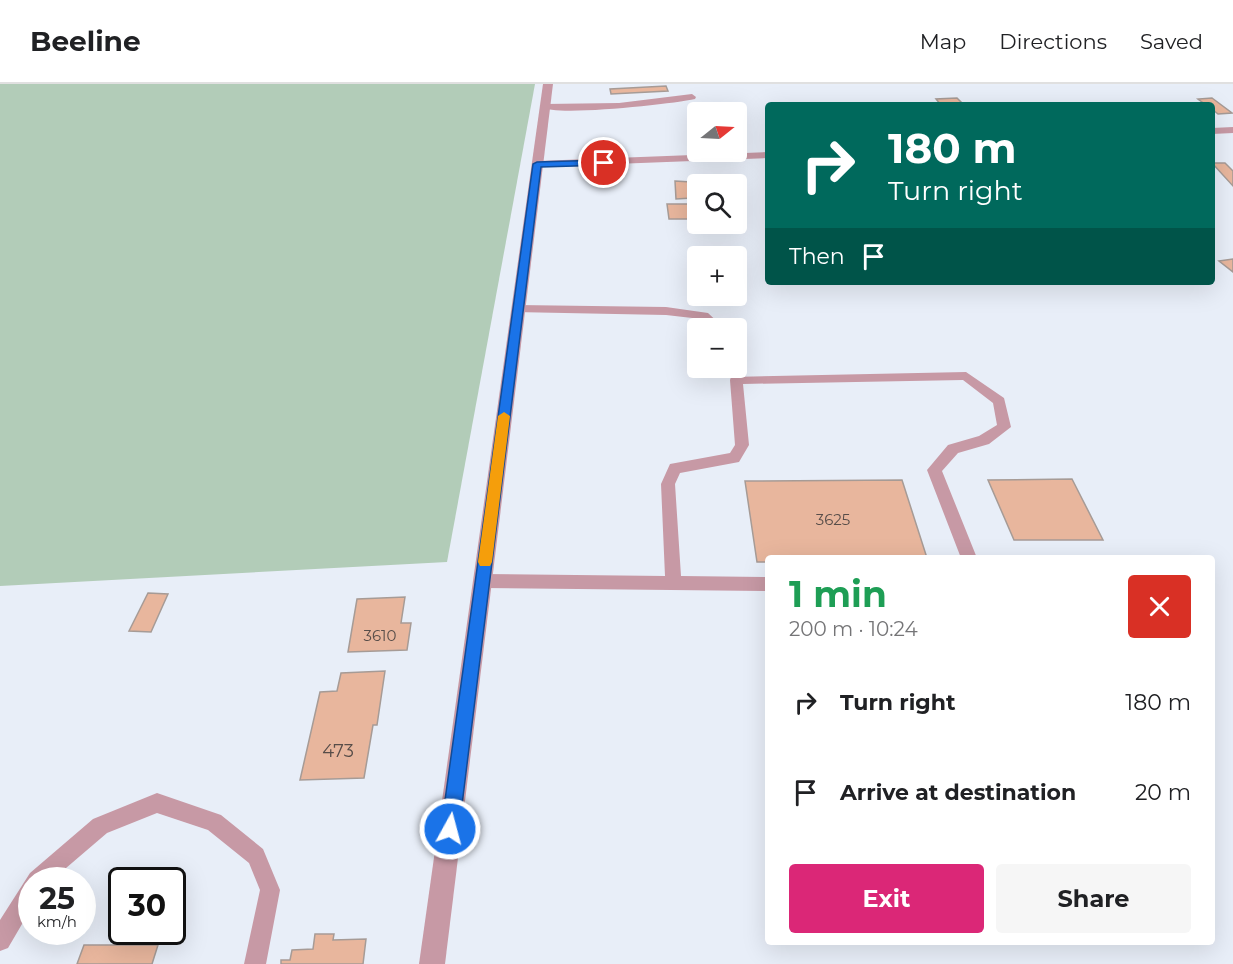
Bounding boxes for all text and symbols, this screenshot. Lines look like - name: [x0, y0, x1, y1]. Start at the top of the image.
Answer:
- text: Beeline: [30, 24, 141, 58]
- text: Map: [920, 29, 966, 54]
- text: Directions: [999, 29, 1107, 54]
- text: Saved: [1140, 29, 1203, 54]
- north arrow: [687, 102, 747, 162]
- map controls: [687, 102, 747, 378]
- text: 180 m: [888, 122, 1017, 174]
- icon: right: [789, 126, 867, 204]
- pin: [578, 137, 629, 188]
- icon: arrive: [587, 146, 620, 179]
- button: search: [687, 174, 747, 234]
- text: Turn right: [888, 174, 1023, 207]
- icon: arrive: [857, 240, 890, 273]
- text: Then: [789, 243, 845, 270]
- button: +: [687, 246, 747, 306]
- button: −: [687, 318, 747, 378]
- house number: 3625: [816, 510, 850, 529]
- text: 1 min: [789, 572, 887, 616]
- button: close: [1128, 575, 1191, 638]
- text: 200 m · 10:24: [789, 617, 918, 641]
- house number: 3610: [364, 626, 397, 645]
- icon: right: [789, 686, 822, 719]
- text: Turn right: [840, 689, 955, 716]
- text: 180 m: [1125, 689, 1191, 716]
- house number: 473: [322, 740, 354, 762]
- icon: arrive: [789, 776, 822, 809]
- text: Arrive at destination: [840, 779, 1076, 806]
- text: 20 m: [1135, 779, 1191, 806]
- position arrow: [418, 797, 482, 861]
- button: Exit: [789, 864, 984, 933]
- button: Share: [996, 864, 1191, 933]
- speed limit sign: 30: [108, 867, 186, 945]
- text: 25: [39, 880, 75, 917]
- text: km/h: [37, 912, 77, 931]

